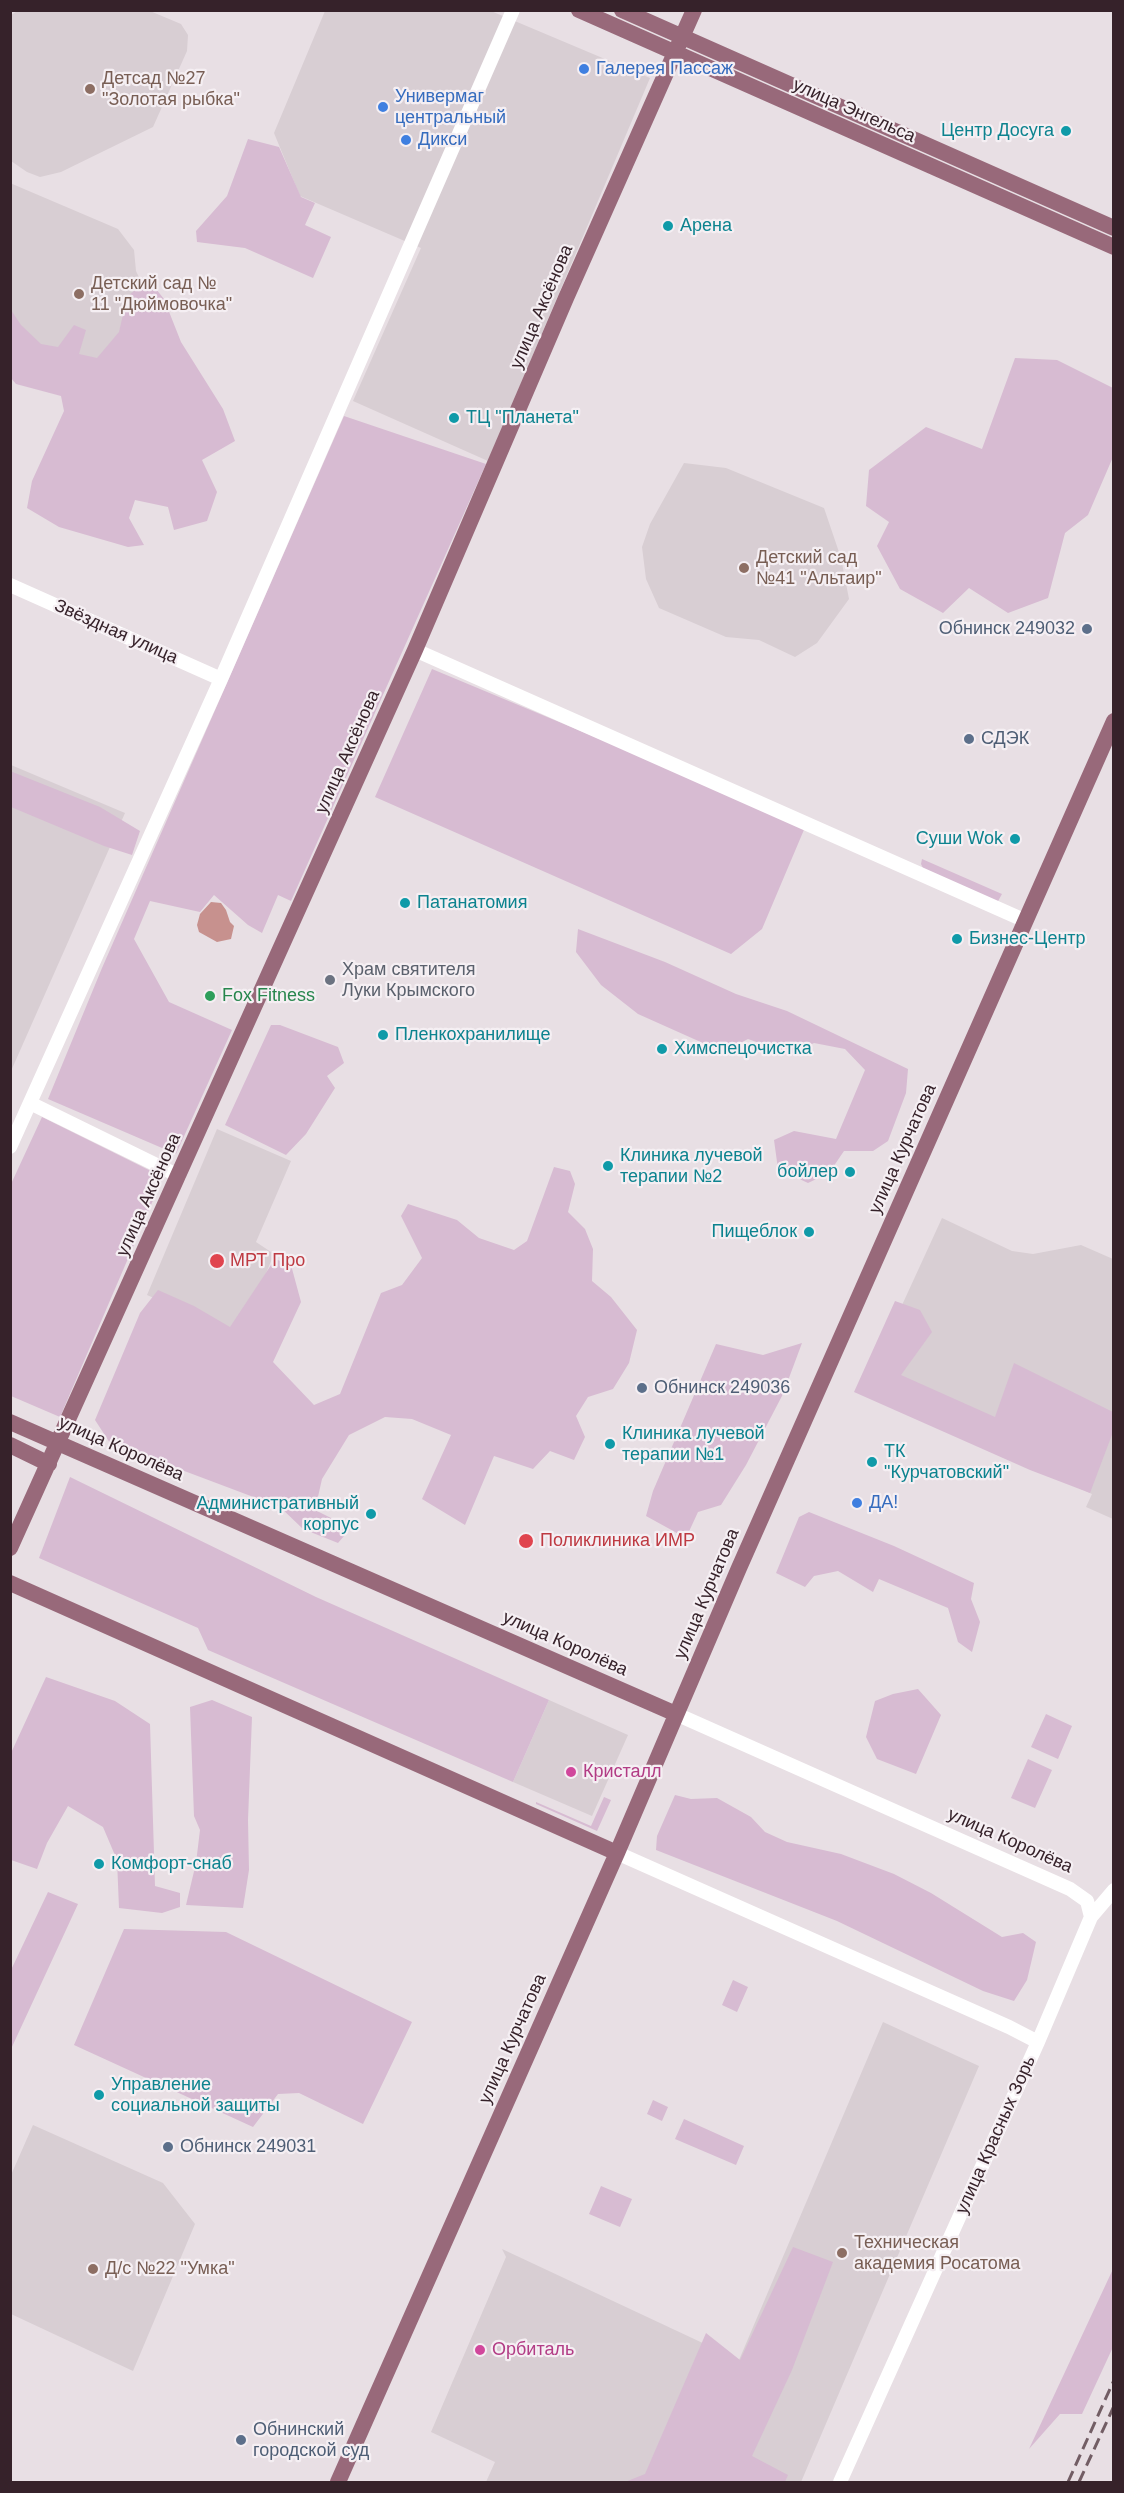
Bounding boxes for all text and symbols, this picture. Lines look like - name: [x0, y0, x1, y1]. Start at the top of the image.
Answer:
- place label: Галерея Пассаж: [596, 58, 733, 80]
- marker: Галерея Пассаж: [577, 62, 591, 76]
- place label: Детсад №27 "Золотая рыбка": [102, 68, 240, 110]
- street label: улица Энгельса: [789, 74, 919, 148]
- marker: Детсад №27 "Золотая рыбка": [83, 82, 97, 96]
- place label: Универмаг центральный: [395, 86, 506, 128]
- marker: Универмаг центральный: [376, 100, 390, 114]
- place label: Центр Досуга: [941, 120, 1054, 142]
- marker: Центр Досуга: [1059, 124, 1073, 138]
- place label: Дикси: [418, 129, 467, 151]
- marker: Дикси: [399, 133, 413, 147]
- place label: Арена: [680, 215, 732, 237]
- marker: Арена: [661, 219, 675, 233]
- street label: улица Аксёнова: [506, 242, 578, 372]
- place label: Детский сад № 11 "Дюймовочка": [91, 273, 232, 316]
- marker: Детский сад № 11 "Дюймовочка": [72, 287, 86, 301]
- place label: ТЦ "Планета": [466, 407, 579, 429]
- marker: ТЦ "Планета": [447, 411, 461, 425]
- place label: Детский сад №41 "Альтаир": [756, 547, 882, 590]
- marker: Детский сад №41 "Альтаир": [737, 561, 751, 575]
- street label: Звёздная улица: [51, 595, 181, 669]
- place label: Обнинск 249032: [939, 618, 1075, 640]
- marker: Обнинск 249032: [1080, 622, 1094, 636]
- street label: улица Аксёнова: [311, 687, 385, 817]
- place label: СДЭК: [981, 728, 1029, 750]
- marker: СДЭК: [962, 732, 976, 746]
- place label: Суши Wok: [916, 828, 1003, 850]
- marker: Суши Wok: [1008, 832, 1022, 846]
- place label: Патанатомия: [417, 892, 527, 914]
- marker: Патанатомия: [398, 896, 412, 910]
- place label: Бизнес-Центр: [969, 928, 1086, 950]
- marker: Бизнес-Центр: [950, 932, 964, 946]
- place label: Храм святителя Луки Крымского: [342, 959, 476, 1002]
- marker: Храм святителя Луки Крымского: [323, 973, 337, 987]
- place label: Fox Fitness: [222, 985, 315, 1007]
- marker: Fox Fitness: [203, 989, 217, 1003]
- place label: Пленкохранилище: [395, 1024, 550, 1046]
- marker: Пленкохранилище: [376, 1028, 390, 1042]
- place label: Химспецочистка: [674, 1038, 812, 1060]
- marker: Химспецочистка: [655, 1042, 669, 1056]
- street label: улица Курчатова: [865, 1081, 941, 1217]
- street label: улица Аксёнова: [112, 1130, 186, 1260]
- place label: Клиника лучевой терапии №2: [620, 1145, 763, 1188]
- marker: Клиника лучевой терапии №2: [601, 1159, 615, 1173]
- place label: бойлер: [777, 1161, 838, 1183]
- marker: бойлер: [843, 1165, 857, 1179]
- place label: Пищеблок: [712, 1221, 797, 1243]
- marker: Пищеблок: [802, 1225, 816, 1239]
- place label: МРТ Про: [230, 1250, 305, 1272]
- marker: МРТ Про: [208, 1252, 226, 1270]
- place label: Обнинск 249036: [654, 1377, 790, 1399]
- marker: Обнинск 249036: [635, 1381, 649, 1395]
- street label: улица Королёва: [55, 1412, 187, 1486]
- place label: Клиника лучевой терапии №1: [622, 1423, 765, 1466]
- marker: Клиника лучевой терапии №1: [603, 1437, 617, 1451]
- place label: ТК "Курчатовский": [884, 1441, 1009, 1484]
- marker: ТК "Курчатовский": [865, 1455, 879, 1469]
- place label: ДА!: [869, 1492, 898, 1514]
- place label: Административный корпус: [196, 1493, 359, 1536]
- marker: ДА!: [850, 1496, 864, 1510]
- marker: Административный корпус: [364, 1507, 378, 1521]
- street label: улица Курчатова: [670, 1525, 744, 1663]
- place label: Поликлиника ИМР: [540, 1530, 695, 1552]
- marker: Поликлиника ИМР: [517, 1532, 535, 1550]
- street label: улица Королёва: [499, 1607, 631, 1681]
- place label: Кристалл: [583, 1761, 662, 1783]
- marker: Кристалл: [564, 1765, 578, 1779]
- street label: улица Королёва: [944, 1804, 1076, 1878]
- place label: Комфорт-снаб: [111, 1853, 232, 1875]
- marker: Комфорт-снаб: [92, 1857, 106, 1871]
- street label: улица Курчатова: [475, 1971, 551, 2107]
- street label: улица Красных Зорь: [951, 2052, 1041, 2218]
- place label: Управление социальной защиты: [111, 2074, 280, 2116]
- marker: Управление социальной защиты: [92, 2088, 106, 2102]
- place label: Обнинск 249031: [180, 2136, 316, 2158]
- marker: Обнинск 249031: [161, 2140, 175, 2154]
- place label: Техническая академия Росатома: [854, 2232, 1020, 2274]
- marker: Техническая академия Росатома: [835, 2246, 849, 2260]
- place label: Д/с №22 "Умка": [105, 2258, 235, 2280]
- marker: Д/с №22 "Умка": [86, 2262, 100, 2276]
- place label: Орбиталь: [492, 2339, 574, 2361]
- marker: Орбиталь: [473, 2343, 487, 2357]
- place label: Обнинский городской суд: [253, 2419, 369, 2462]
- marker: Обнинский городской суд: [234, 2433, 248, 2447]

